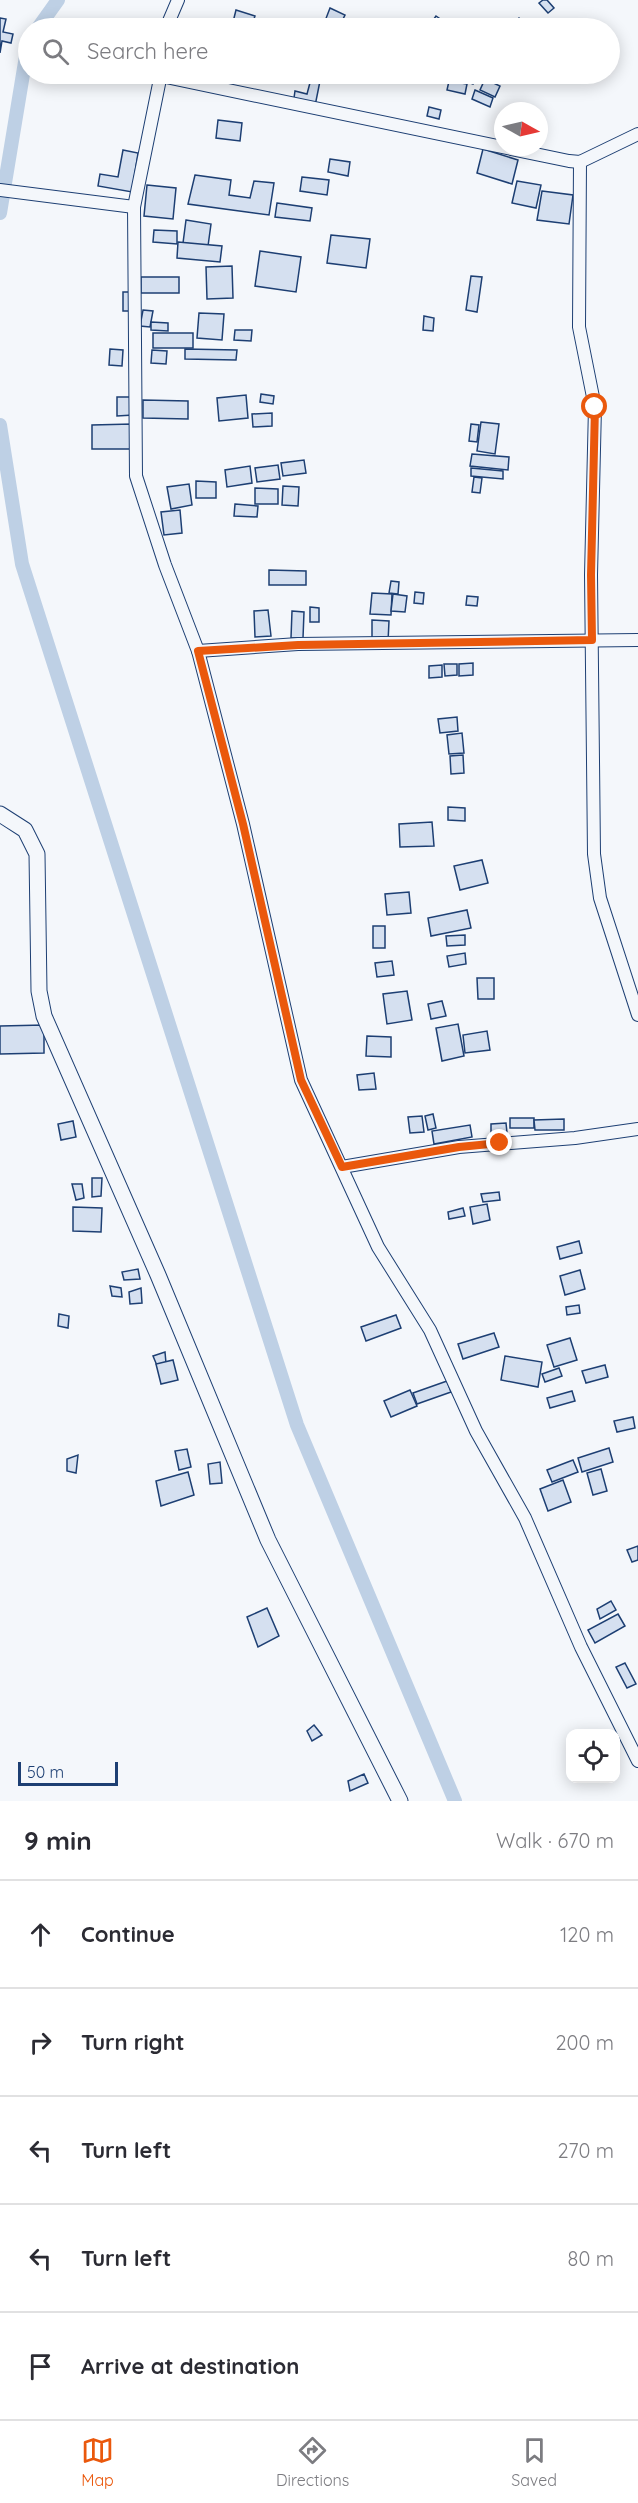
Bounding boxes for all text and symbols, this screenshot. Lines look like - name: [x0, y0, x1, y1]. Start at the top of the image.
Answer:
- search box: [18, 18, 620, 84]
- icon: search: [39, 35, 72, 68]
- text: Search here: [87, 37, 208, 65]
- north arrow: [494, 102, 548, 156]
- route start: [581, 393, 607, 419]
- route end: [486, 1129, 512, 1155]
- map controls: [566, 1729, 620, 1783]
- button: locate: [566, 1729, 620, 1783]
- scale bar: [18, 1759, 118, 1786]
- text: 50 m: [27, 1762, 64, 1782]
- text: 9 min: [24, 1824, 92, 1857]
- text: Walk · 670 m: [496, 1828, 614, 1853]
- icon: ahead: [24, 1918, 57, 1951]
- text: Continue: [81, 1920, 175, 1948]
- text: 120 m: [560, 1922, 614, 1947]
- icon: right: [24, 2026, 57, 2059]
- text: Turn right: [81, 2028, 185, 2056]
- text: 200 m: [555, 2030, 614, 2055]
- icon: left: [24, 2134, 57, 2167]
- text: Turn left: [81, 2136, 171, 2164]
- text: 270 m: [557, 2138, 614, 2163]
- icon: left: [24, 2242, 57, 2275]
- text: Turn left: [81, 2244, 171, 2272]
- text: 80 m: [568, 2246, 614, 2271]
- icon: arrive: [24, 2350, 57, 2383]
- text: Arrive at destination: [81, 2352, 299, 2380]
- tab: Map: [81, 2434, 114, 2490]
- tab: Directions: [276, 2434, 349, 2490]
- tab: Saved: [511, 2434, 557, 2490]

